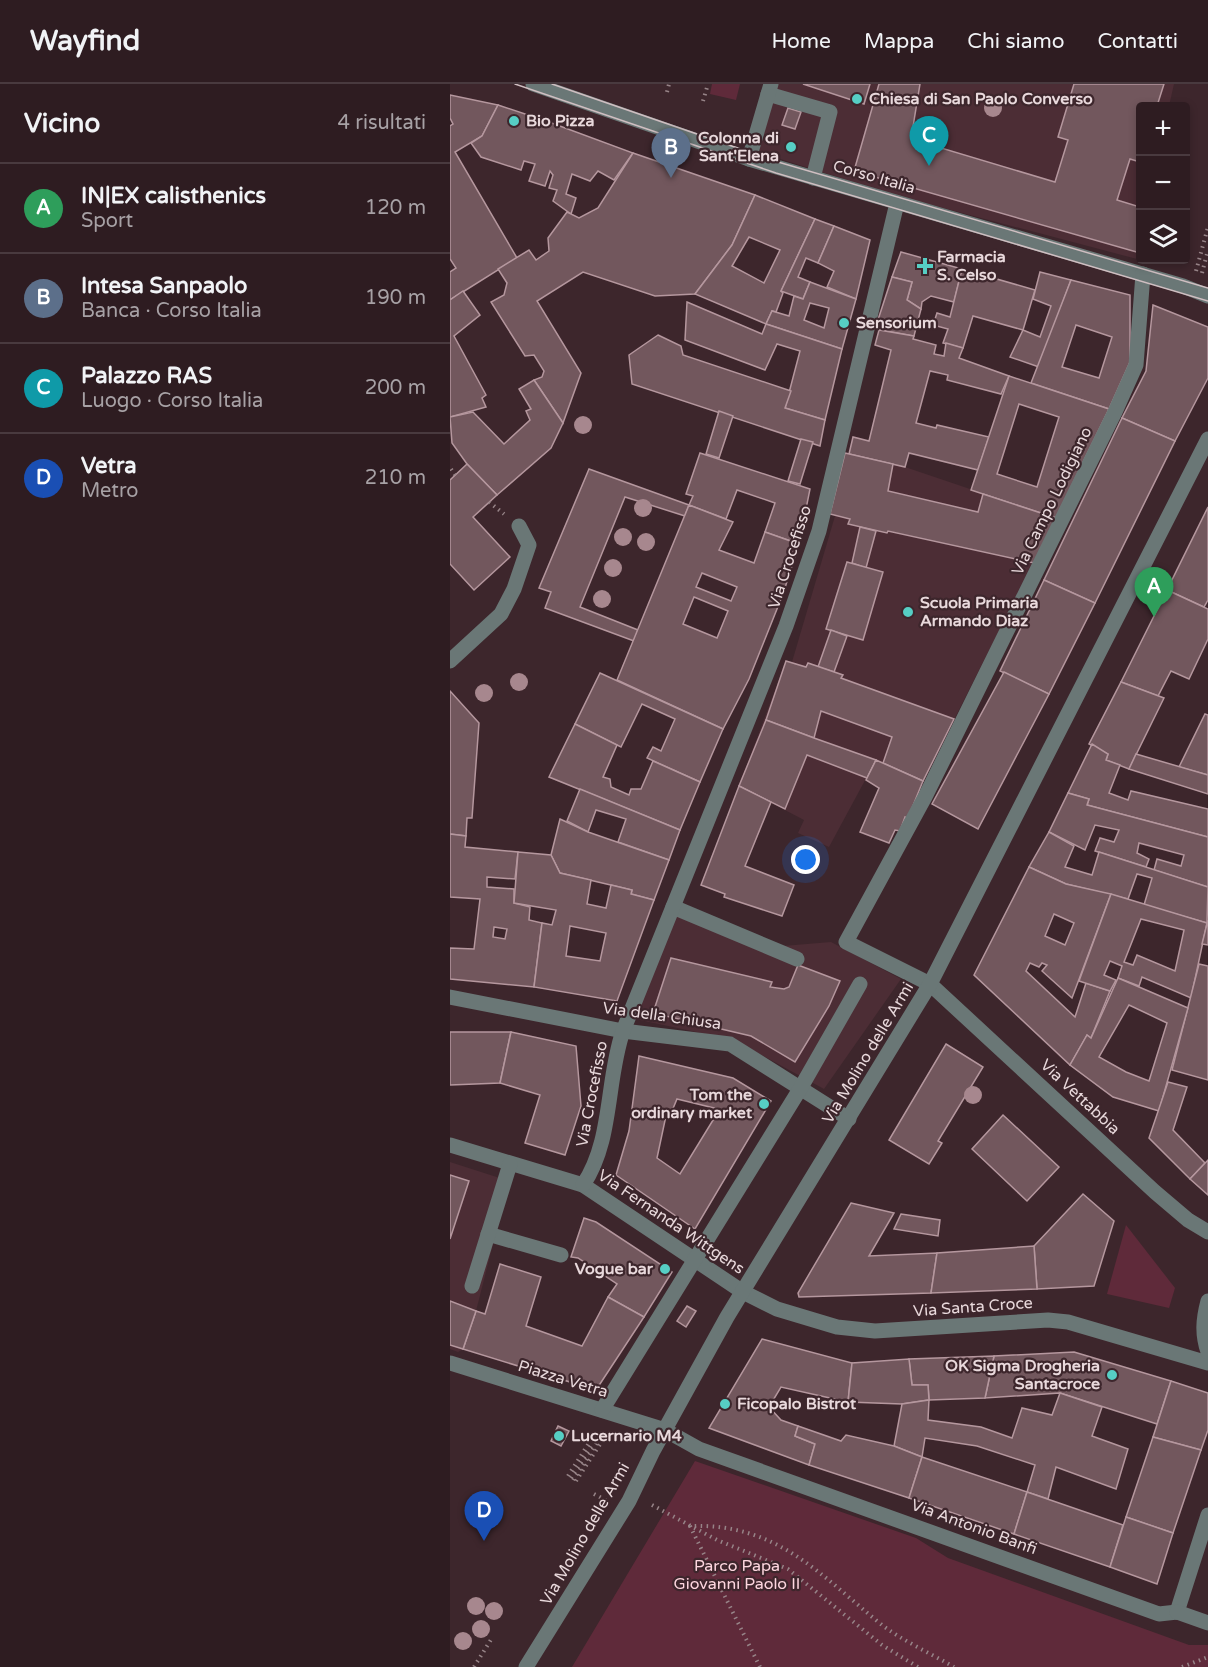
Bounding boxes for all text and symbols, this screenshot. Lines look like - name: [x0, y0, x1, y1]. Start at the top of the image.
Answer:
- text: Wayfind: [30, 24, 140, 58]
- text: Home: [771, 29, 831, 54]
- text: Mappa: [864, 29, 934, 54]
- text: Chi siamo: [967, 29, 1065, 54]
- text: Contatti: [1098, 29, 1178, 54]
- place label: Chiesa di San Paolo Converso: [869, 89, 1093, 109]
- marker: Chiesa di San Paolo Converso: [850, 92, 864, 106]
- map controls: [1136, 102, 1190, 264]
- button: +: [1136, 102, 1190, 156]
- text: Vicino: [24, 108, 100, 139]
- text: 4 risultati: [338, 111, 426, 135]
- place label: Bio Pizza: [526, 111, 594, 131]
- marker: Bio Pizza: [507, 114, 521, 128]
- pin: C: [910, 116, 948, 166]
- pin: B: [652, 128, 690, 178]
- place label: Colonna di Sant'Elena: [698, 128, 779, 166]
- marker: Colonna di Sant'Elena: [784, 140, 798, 154]
- street label: Corso Italia: [831, 156, 917, 198]
- button: −: [1136, 156, 1190, 210]
- text: IN|EX calisthenics: [81, 183, 266, 209]
- text: A: [36, 196, 51, 220]
- text: 120 m: [365, 196, 426, 220]
- text: Sport: [81, 209, 133, 233]
- button: layers: [1136, 210, 1190, 264]
- place label: Farmacia S. Celso: [937, 247, 1006, 285]
- marker: Farmacia S. Celso: [918, 259, 932, 273]
- text: Intesa Sanpaolo: [81, 273, 247, 299]
- text: B: [37, 286, 50, 310]
- text: 190 m: [365, 286, 426, 310]
- text: Banca · Corso Italia: [81, 299, 262, 323]
- place label: Sensorium: [856, 313, 937, 333]
- marker: Sensorium: [837, 316, 851, 330]
- text: Palazzo RAS: [81, 363, 212, 389]
- text: C: [37, 376, 50, 400]
- text: 200 m: [365, 376, 426, 400]
- text: Luogo · Corso Italia: [81, 389, 263, 413]
- street label: Via Campo Lodigiano: [1007, 424, 1097, 578]
- text: Vetra: [81, 453, 137, 479]
- text: D: [36, 466, 51, 490]
- text: 210 m: [365, 466, 426, 490]
- text: Metro: [81, 479, 139, 503]
- street label: Via Crocefisso: [764, 503, 816, 611]
- pin: A: [1134, 568, 1174, 617]
- place label: Scuola Primaria Armando Diaz: [920, 593, 1039, 631]
- marker: Scuola Primaria Armando Diaz: [901, 605, 915, 619]
- your location: [791, 845, 820, 874]
- street label: Via Molino delle Armi: [818, 979, 918, 1127]
- street label: Via della Chiusa: [601, 998, 723, 1034]
- street label: Via Crocefisso: [572, 1039, 612, 1149]
- street label: Via Vettabbia: [1036, 1055, 1124, 1139]
- place label: Tom the ordinary market: [631, 1085, 753, 1123]
- marker: Tom the ordinary market: [757, 1097, 771, 1111]
- street label: Via Fernanda Wittgens: [594, 1165, 748, 1279]
- place label: Vogue bar: [575, 1259, 654, 1279]
- marker: Vogue bar: [658, 1262, 672, 1276]
- street label: Via Santa Croce: [913, 1293, 1033, 1321]
- street label: Piazza Vetra: [516, 1356, 610, 1402]
- place label: OK Sigma Drogheria Santacroce: [945, 1356, 1100, 1394]
- marker: OK Sigma Drogheria Santacroce: [1105, 1368, 1119, 1382]
- place label: Ficopalo Bistrot: [737, 1394, 857, 1414]
- marker: Ficopalo Bistrot: [718, 1397, 732, 1411]
- place label: Lucernario M4: [571, 1426, 682, 1446]
- marker: Lucernario M4: [552, 1429, 566, 1443]
- street label: Via Molino delle Armi: [536, 1459, 634, 1609]
- pin: D: [465, 1492, 504, 1541]
- street label: Via Antonio Banfi: [908, 1495, 1040, 1559]
- park label: Parco Papa Giovanni Paolo II: [674, 1556, 800, 1594]

